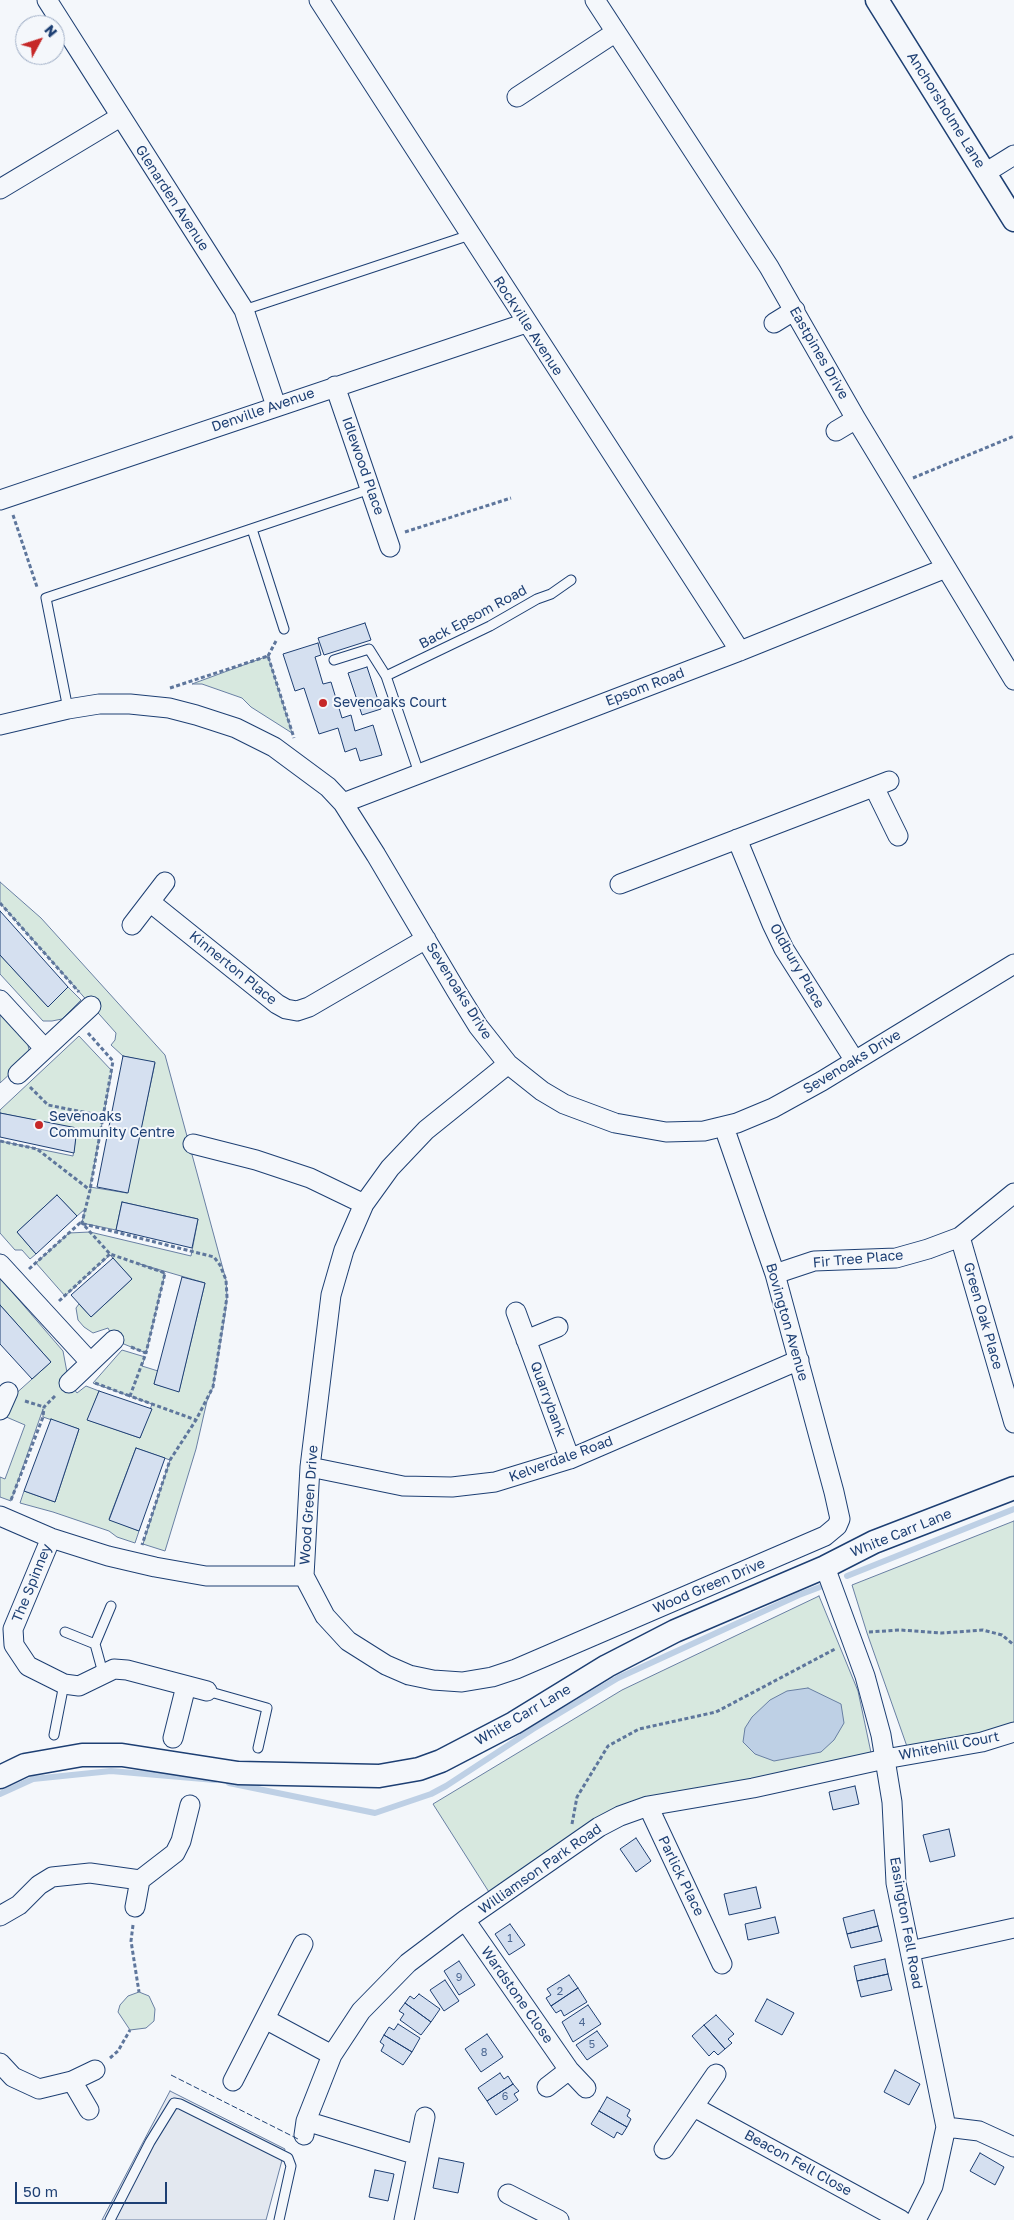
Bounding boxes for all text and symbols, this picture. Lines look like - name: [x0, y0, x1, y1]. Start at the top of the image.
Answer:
- north arrow: [15, 15, 65, 65]
- text: N: [41, 21, 61, 40]
- street label: Anchorsholme Lane: [903, 49, 989, 171]
- street label: Glenarden Avenue: [132, 142, 212, 254]
- street label: Rockville Avenue: [490, 273, 566, 379]
- street label: Eastpines Drive: [786, 304, 852, 402]
- street label: Denville Avenue: [209, 385, 317, 435]
- street label: Idlewood Place: [338, 415, 388, 517]
- street label: Back Epsom Road: [416, 582, 530, 652]
- street label: Epsom Road: [603, 664, 687, 710]
- place label: Sevenoaks Court: [333, 695, 447, 711]
- marker: Sevenoaks Court: [317, 697, 329, 709]
- street label: Oldbury Place: [766, 921, 828, 1011]
- street label: Kinnerton Place: [186, 928, 280, 1008]
- street label: Sevenoaks Drive: [422, 940, 496, 1042]
- street label: Sevenoaks Drive: [800, 1026, 904, 1098]
- place label: Sevenoaks Community Centre: [49, 1109, 175, 1142]
- marker: Sevenoaks Community Centre: [33, 1119, 45, 1131]
- street label: Fir Tree Place: [812, 1247, 904, 1271]
- street label: Bovington Avenue: [762, 1261, 812, 1383]
- street label: Green Oak Place: [960, 1261, 1006, 1371]
- street label: Quarrybank: [527, 1359, 569, 1439]
- street label: Kelverdale Road: [507, 1432, 615, 1486]
- street label: Wood Green Drive: [296, 1445, 322, 1565]
- street label: White Carr Lane: [848, 1505, 954, 1561]
- street label: The Spinney: [9, 1541, 55, 1625]
- street label: Wood Green Drive: [650, 1555, 768, 1617]
- street label: White Carr Lane: [472, 1681, 574, 1749]
- street label: Whitehill Court: [897, 1728, 1001, 1764]
- street label: Williamson Park Road: [475, 1820, 605, 1918]
- street label: Parlick Place: [654, 1833, 708, 1919]
- street label: Easington Fell Road: [886, 1856, 926, 1990]
- house number: 1: [507, 1932, 513, 1946]
- street label: Wardstone Close: [477, 1943, 557, 2047]
- house number: 9: [456, 1971, 462, 1985]
- house number: 2: [557, 1985, 563, 1999]
- house number: 4: [579, 2016, 585, 2030]
- house number: 5: [589, 2038, 595, 2052]
- house number: 8: [481, 2046, 487, 2060]
- house number: 6: [502, 2090, 508, 2104]
- street label: Beacon Fell Close: [741, 2127, 855, 2199]
- scale bar: [18, 2172, 170, 2204]
- text: 50 m: [23, 2182, 58, 2200]

